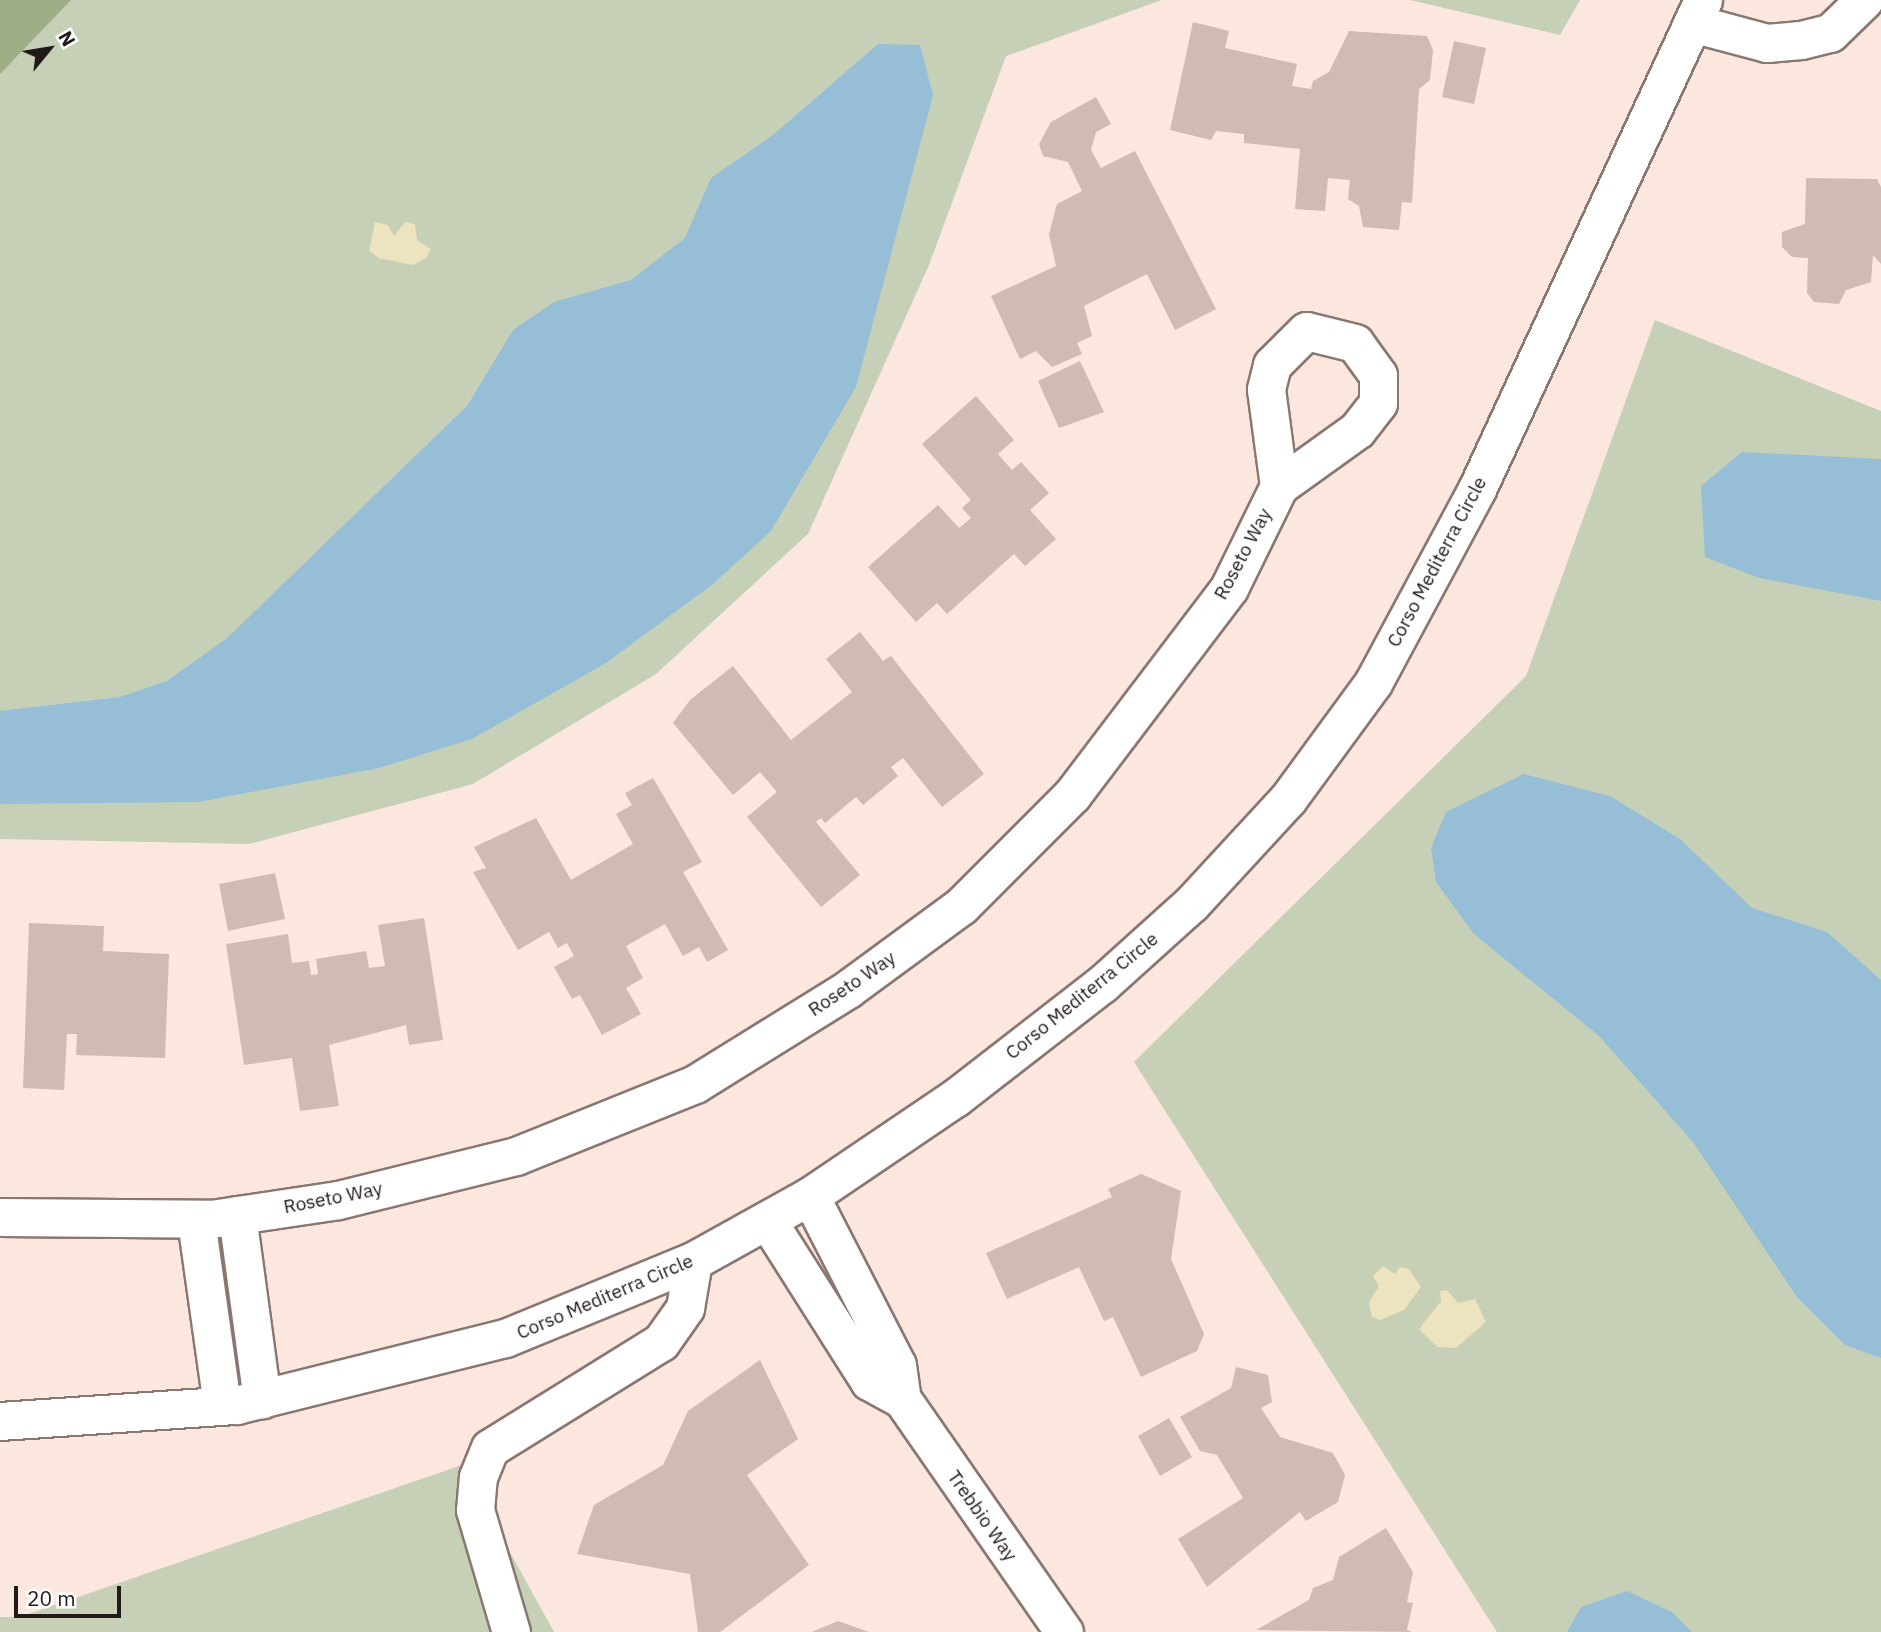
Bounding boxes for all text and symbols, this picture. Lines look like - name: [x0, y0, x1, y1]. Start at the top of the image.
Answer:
- north arrow: [14, 14, 84, 84]
- text: N: [53, 27, 81, 50]
- street label: Corso Mediterra Circle: [1382, 473, 1492, 651]
- street label: Roseto Way: [1209, 504, 1277, 604]
- street label: Corso Mediterra Circle: [1001, 928, 1163, 1064]
- street label: Roseto Way: [804, 947, 900, 1021]
- street label: Roseto Way: [282, 1177, 384, 1219]
- street label: Corso Mediterra Circle: [513, 1249, 697, 1345]
- street label: Trebbio Way: [942, 1466, 1022, 1566]
- scale bar: [18, 1572, 124, 1616]
- text: 20 m: [27, 1584, 76, 1612]

